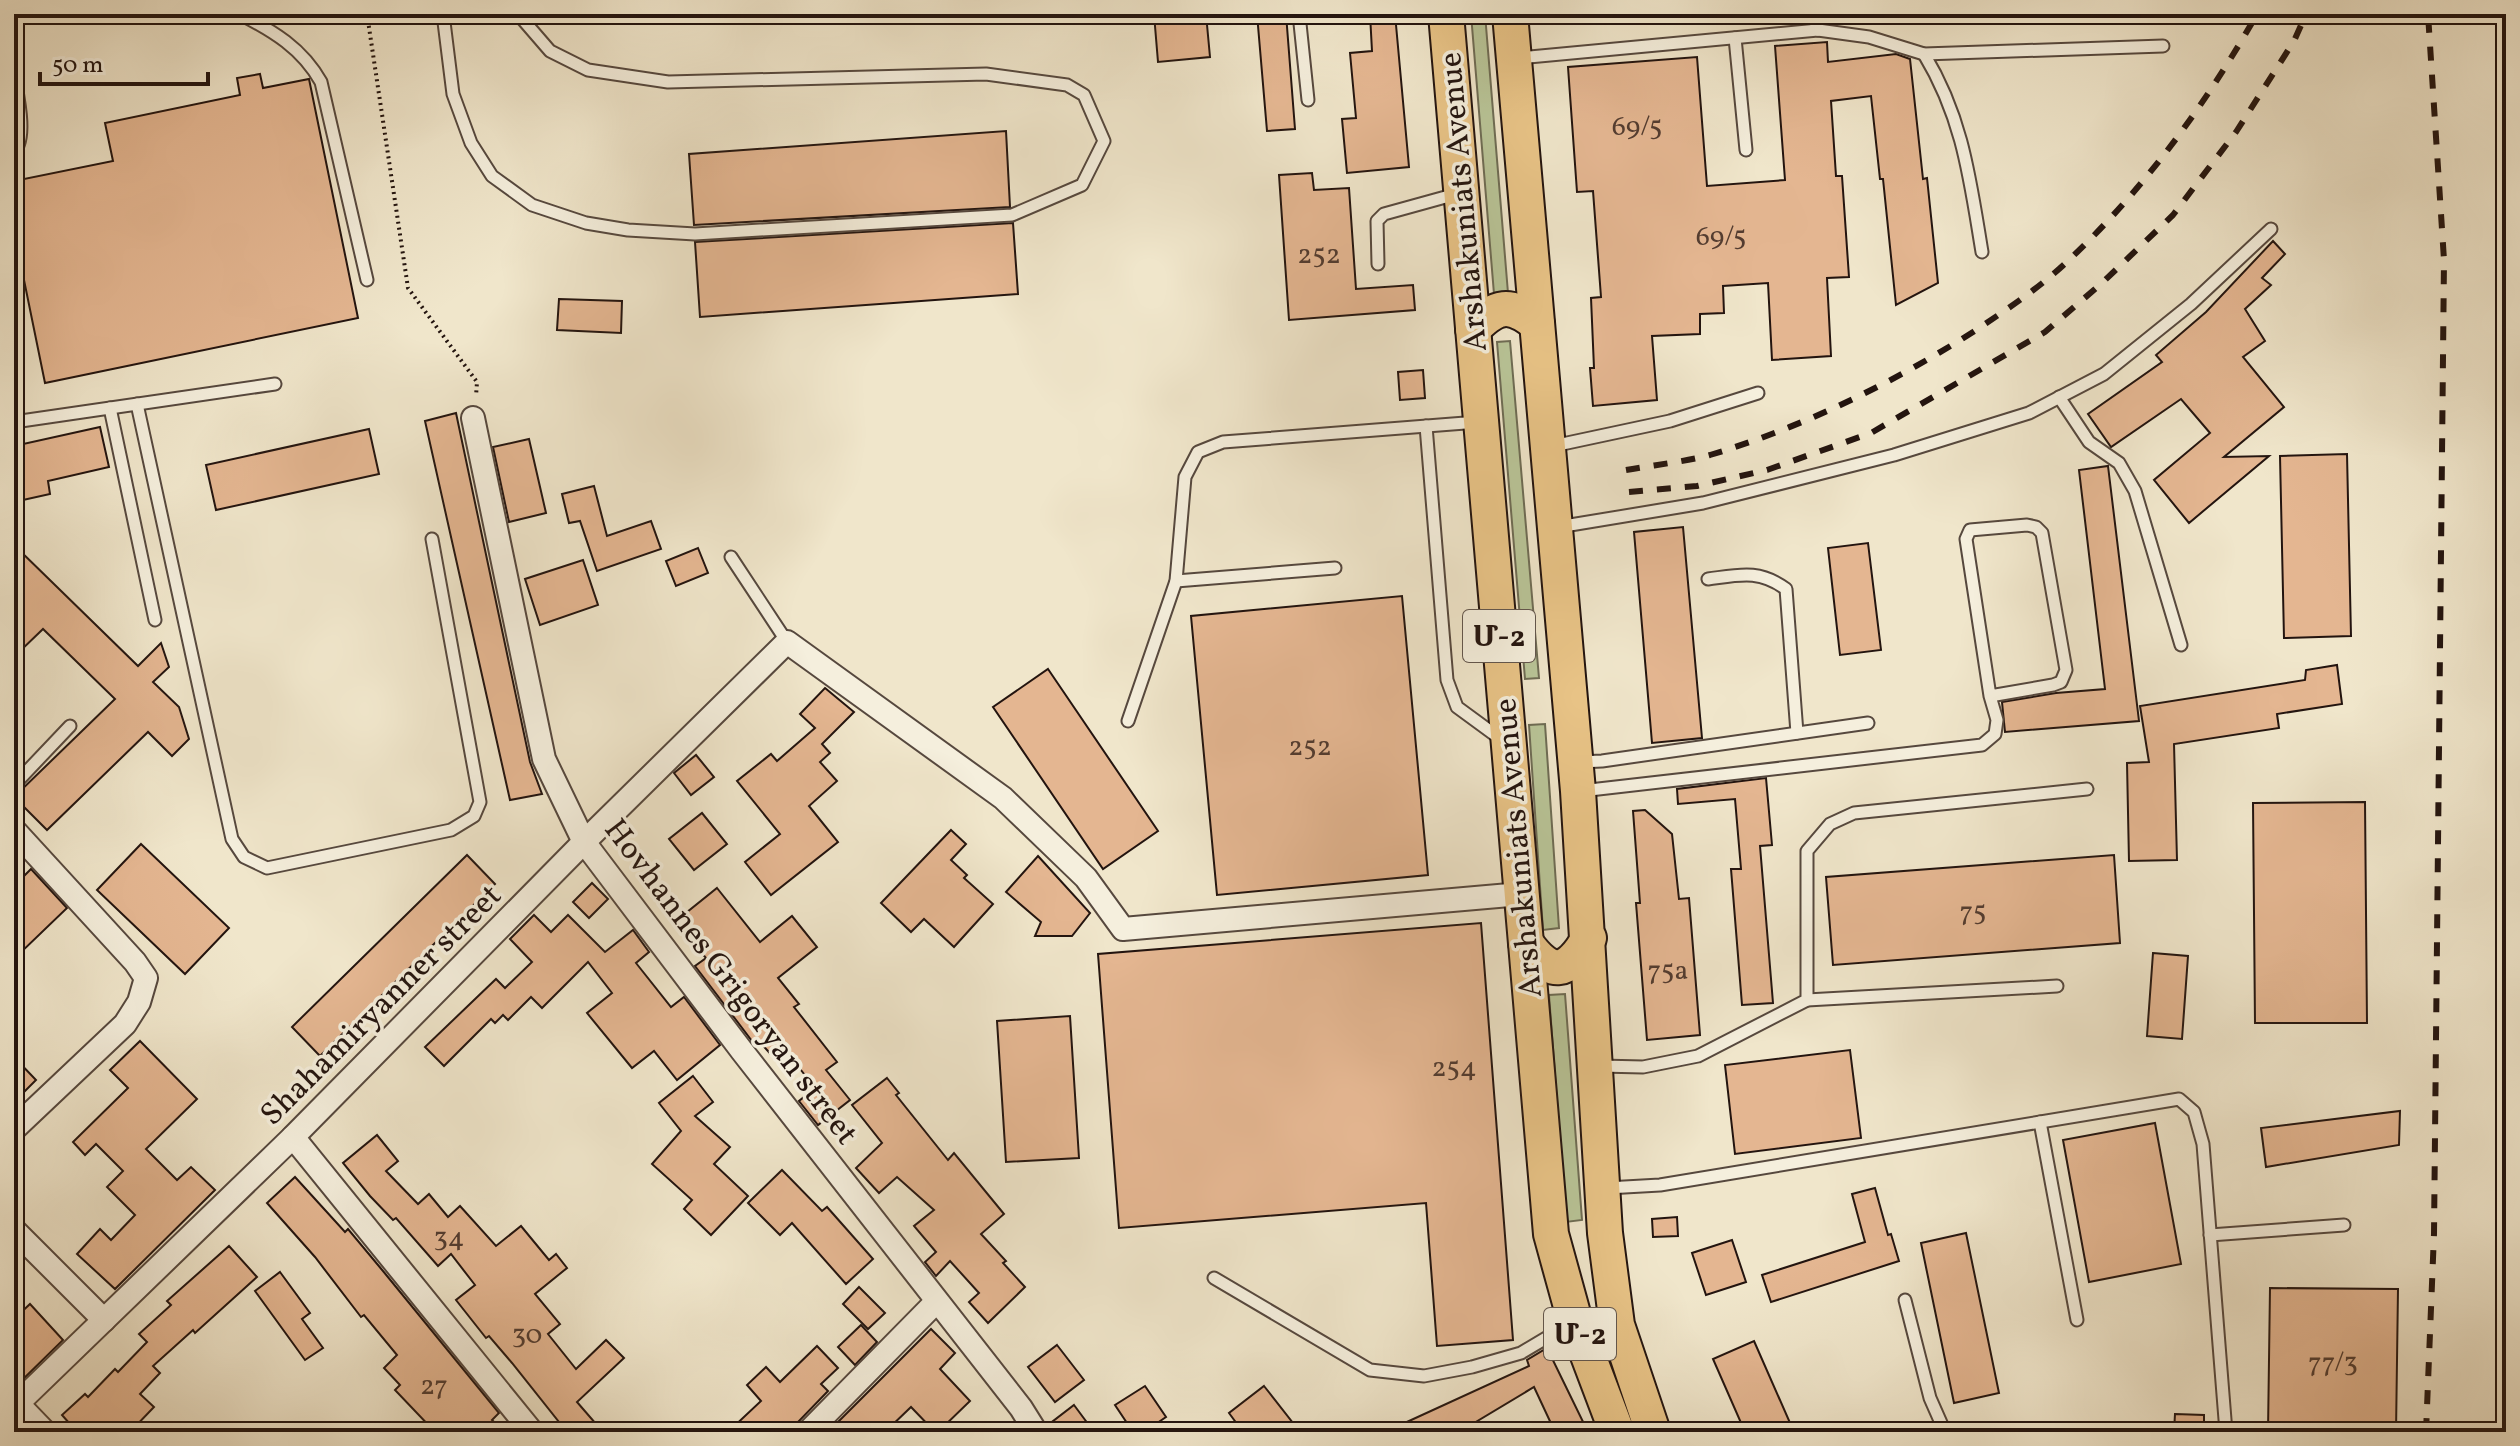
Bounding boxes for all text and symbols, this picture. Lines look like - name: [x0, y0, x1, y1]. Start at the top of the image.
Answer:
- scale bar: [40, 36, 208, 86]
- text: 50 m: [52, 49, 104, 83]
- street label: Arshakuniats Avenue: [1430, 50, 1500, 353]
- house number: 69/5: [1612, 108, 1662, 147]
- house number: 69/5: [1696, 218, 1746, 257]
- house number: 252: [1297, 236, 1341, 275]
- road number: Մ-2: [1463, 610, 1535, 662]
- street label: Arshakuniats Avenue: [1485, 696, 1555, 999]
- house number: 252: [1288, 728, 1332, 767]
- street label: Hovhannes Grigoryan street: [592, 811, 867, 1155]
- street label: Shahamiryanner street: [252, 876, 513, 1137]
- house number: 75: [1959, 893, 1987, 932]
- house number: 75a: [1648, 952, 1689, 991]
- house number: 254: [1431, 1049, 1477, 1088]
- house number: 34: [433, 1219, 465, 1258]
- road number: Մ-2: [1544, 1308, 1616, 1360]
- house number: 30: [512, 1316, 542, 1355]
- house number: 77/3: [2308, 1344, 2358, 1383]
- house number: 27: [420, 1367, 448, 1406]

